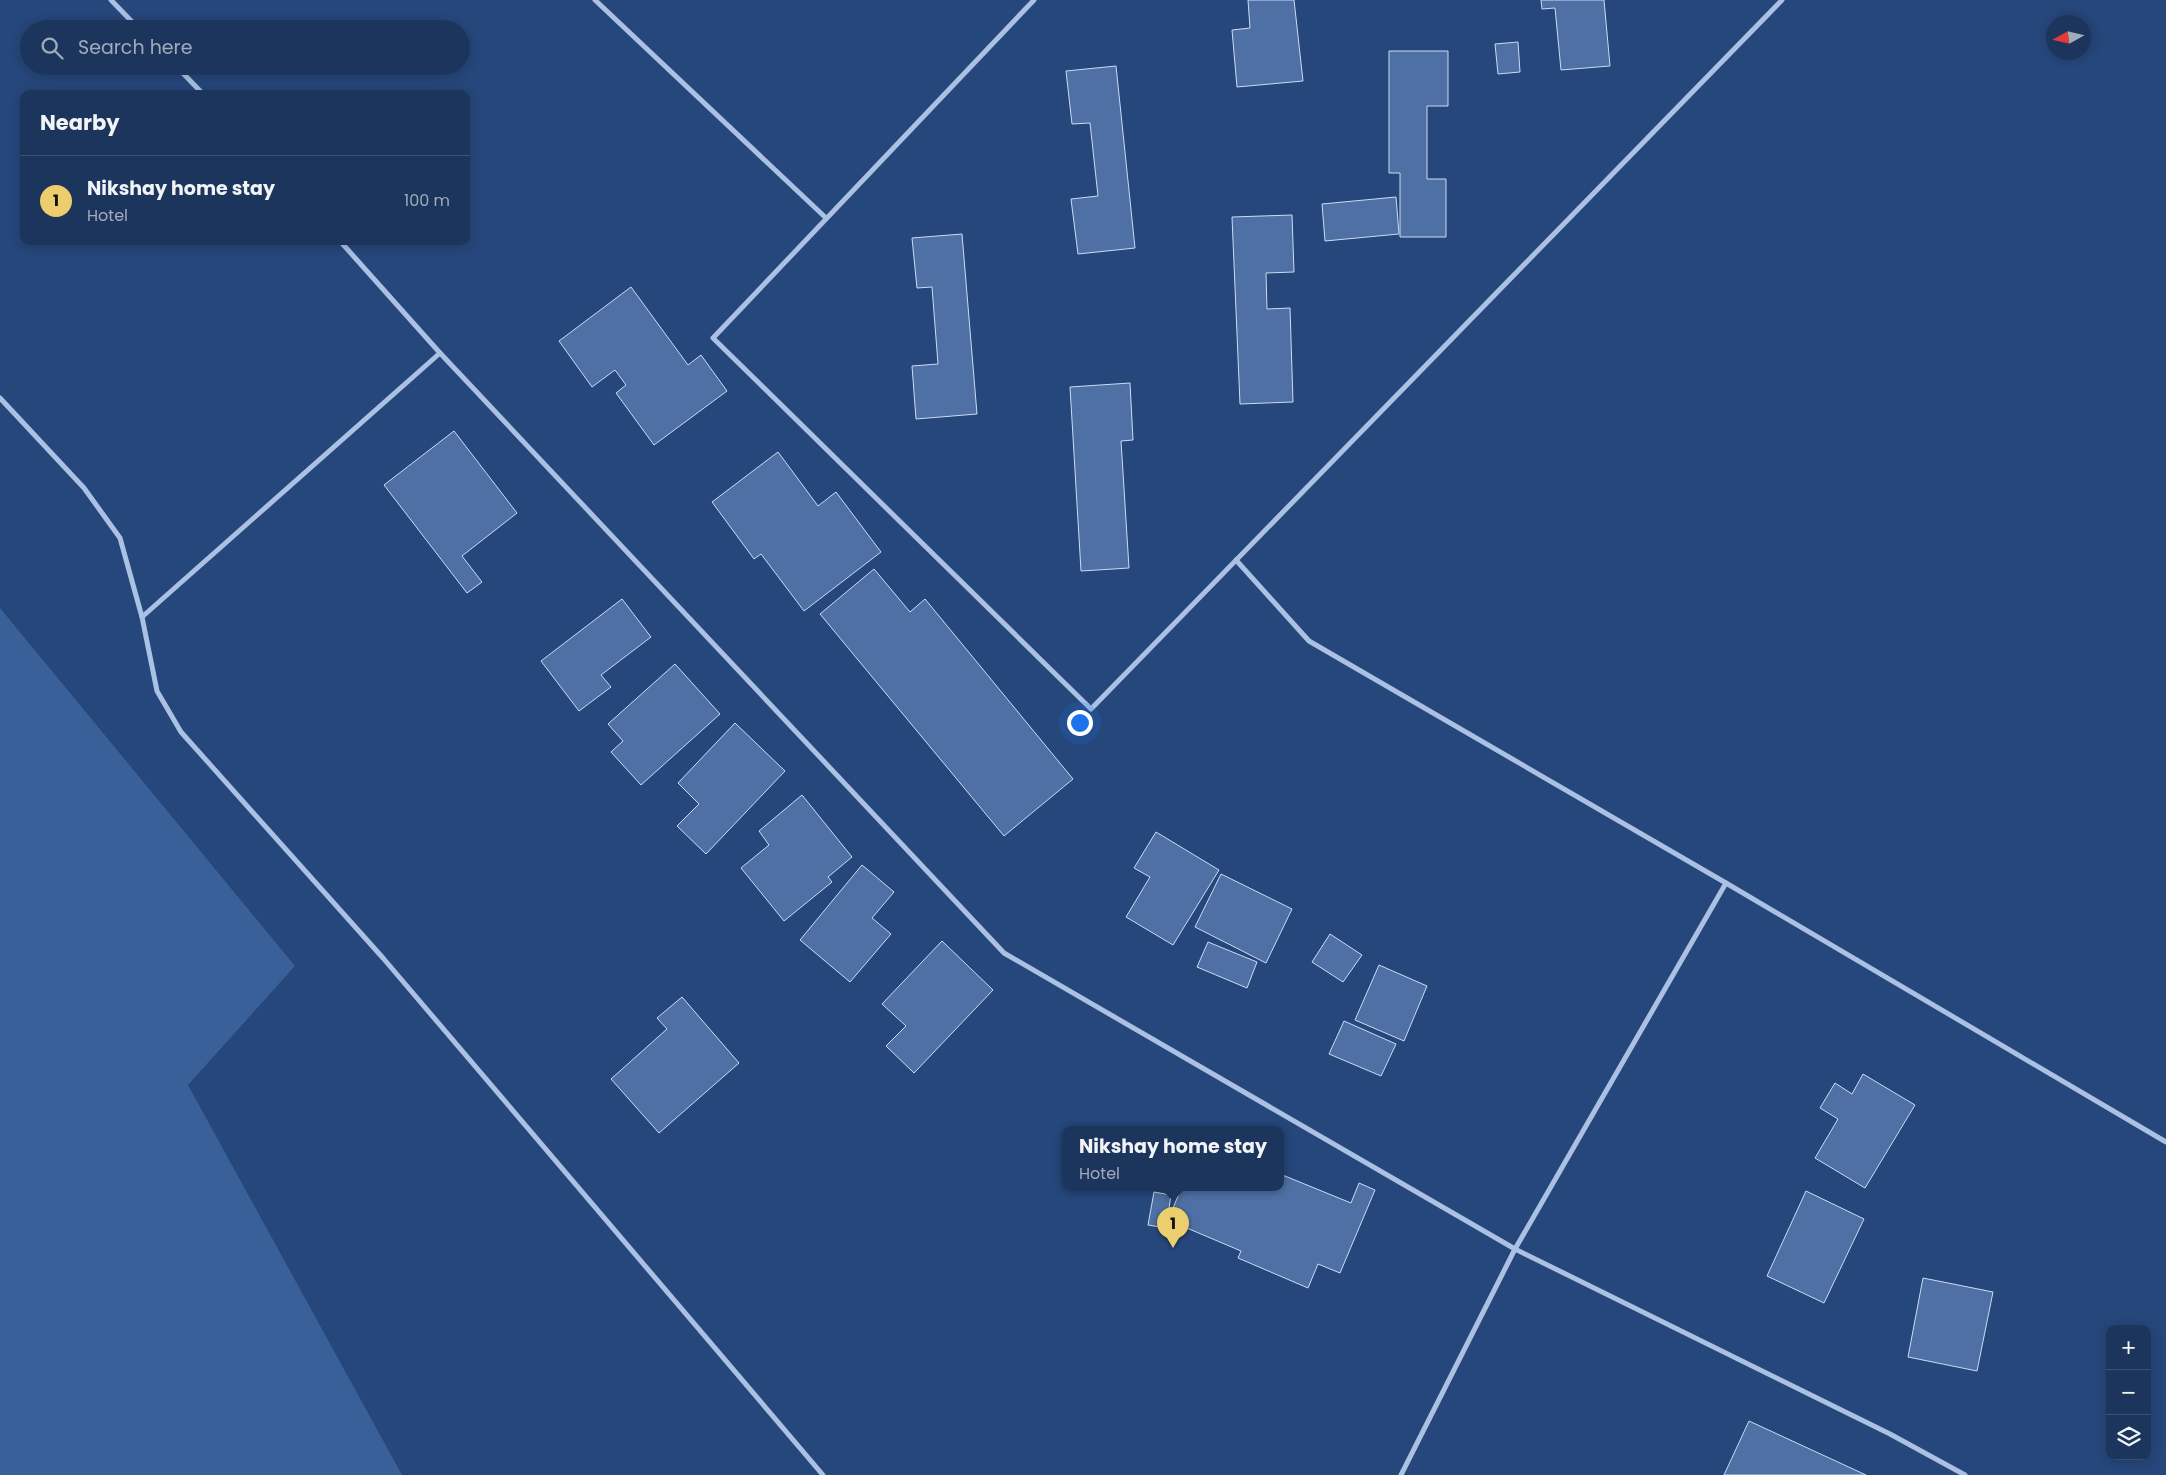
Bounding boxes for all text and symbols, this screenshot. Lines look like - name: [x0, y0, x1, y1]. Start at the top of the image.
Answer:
- north arrow: [2046, 15, 2091, 60]
- search box: [20, 20, 470, 75]
- icon: search: [38, 34, 66, 62]
- text: Search here: [78, 34, 192, 61]
- text: Nearby: [40, 108, 120, 137]
- text: Nikshay home stay: [87, 175, 275, 202]
- text: 1: [53, 189, 59, 212]
- text: 100 m: [404, 189, 450, 212]
- text: Hotel: [87, 204, 128, 227]
- your location: [1067, 710, 1093, 736]
- popup: [1062, 1126, 1284, 1191]
- text: Nikshay home stay: [1079, 1133, 1267, 1160]
- text: Hotel: [1079, 1162, 1120, 1185]
- pin: 1: [1157, 1207, 1189, 1248]
- map controls: [2106, 1325, 2151, 1460]
- button: +: [2106, 1325, 2151, 1370]
- button: −: [2106, 1370, 2151, 1415]
- button: layers: [2106, 1415, 2151, 1460]

